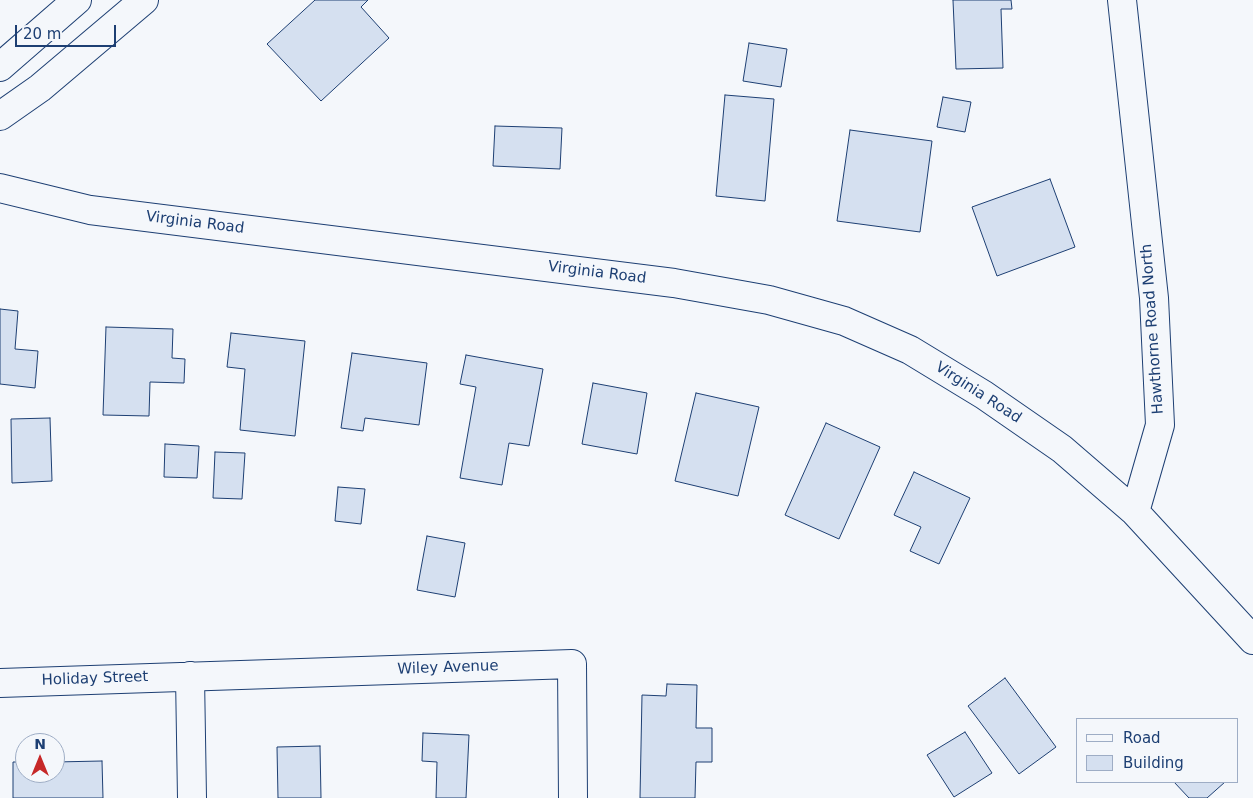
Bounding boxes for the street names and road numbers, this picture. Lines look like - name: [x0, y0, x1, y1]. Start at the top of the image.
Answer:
- street label: Virginia Road: [145, 208, 245, 238]
- street label: Hawthorne Road North: [1138, 243, 1168, 415]
- street label: Virginia Road: [547, 258, 647, 288]
- street label: Virginia Road: [932, 359, 1024, 427]
- street label: Wiley Avenue: [397, 657, 499, 679]
- street label: Holiday Street: [41, 668, 149, 690]

